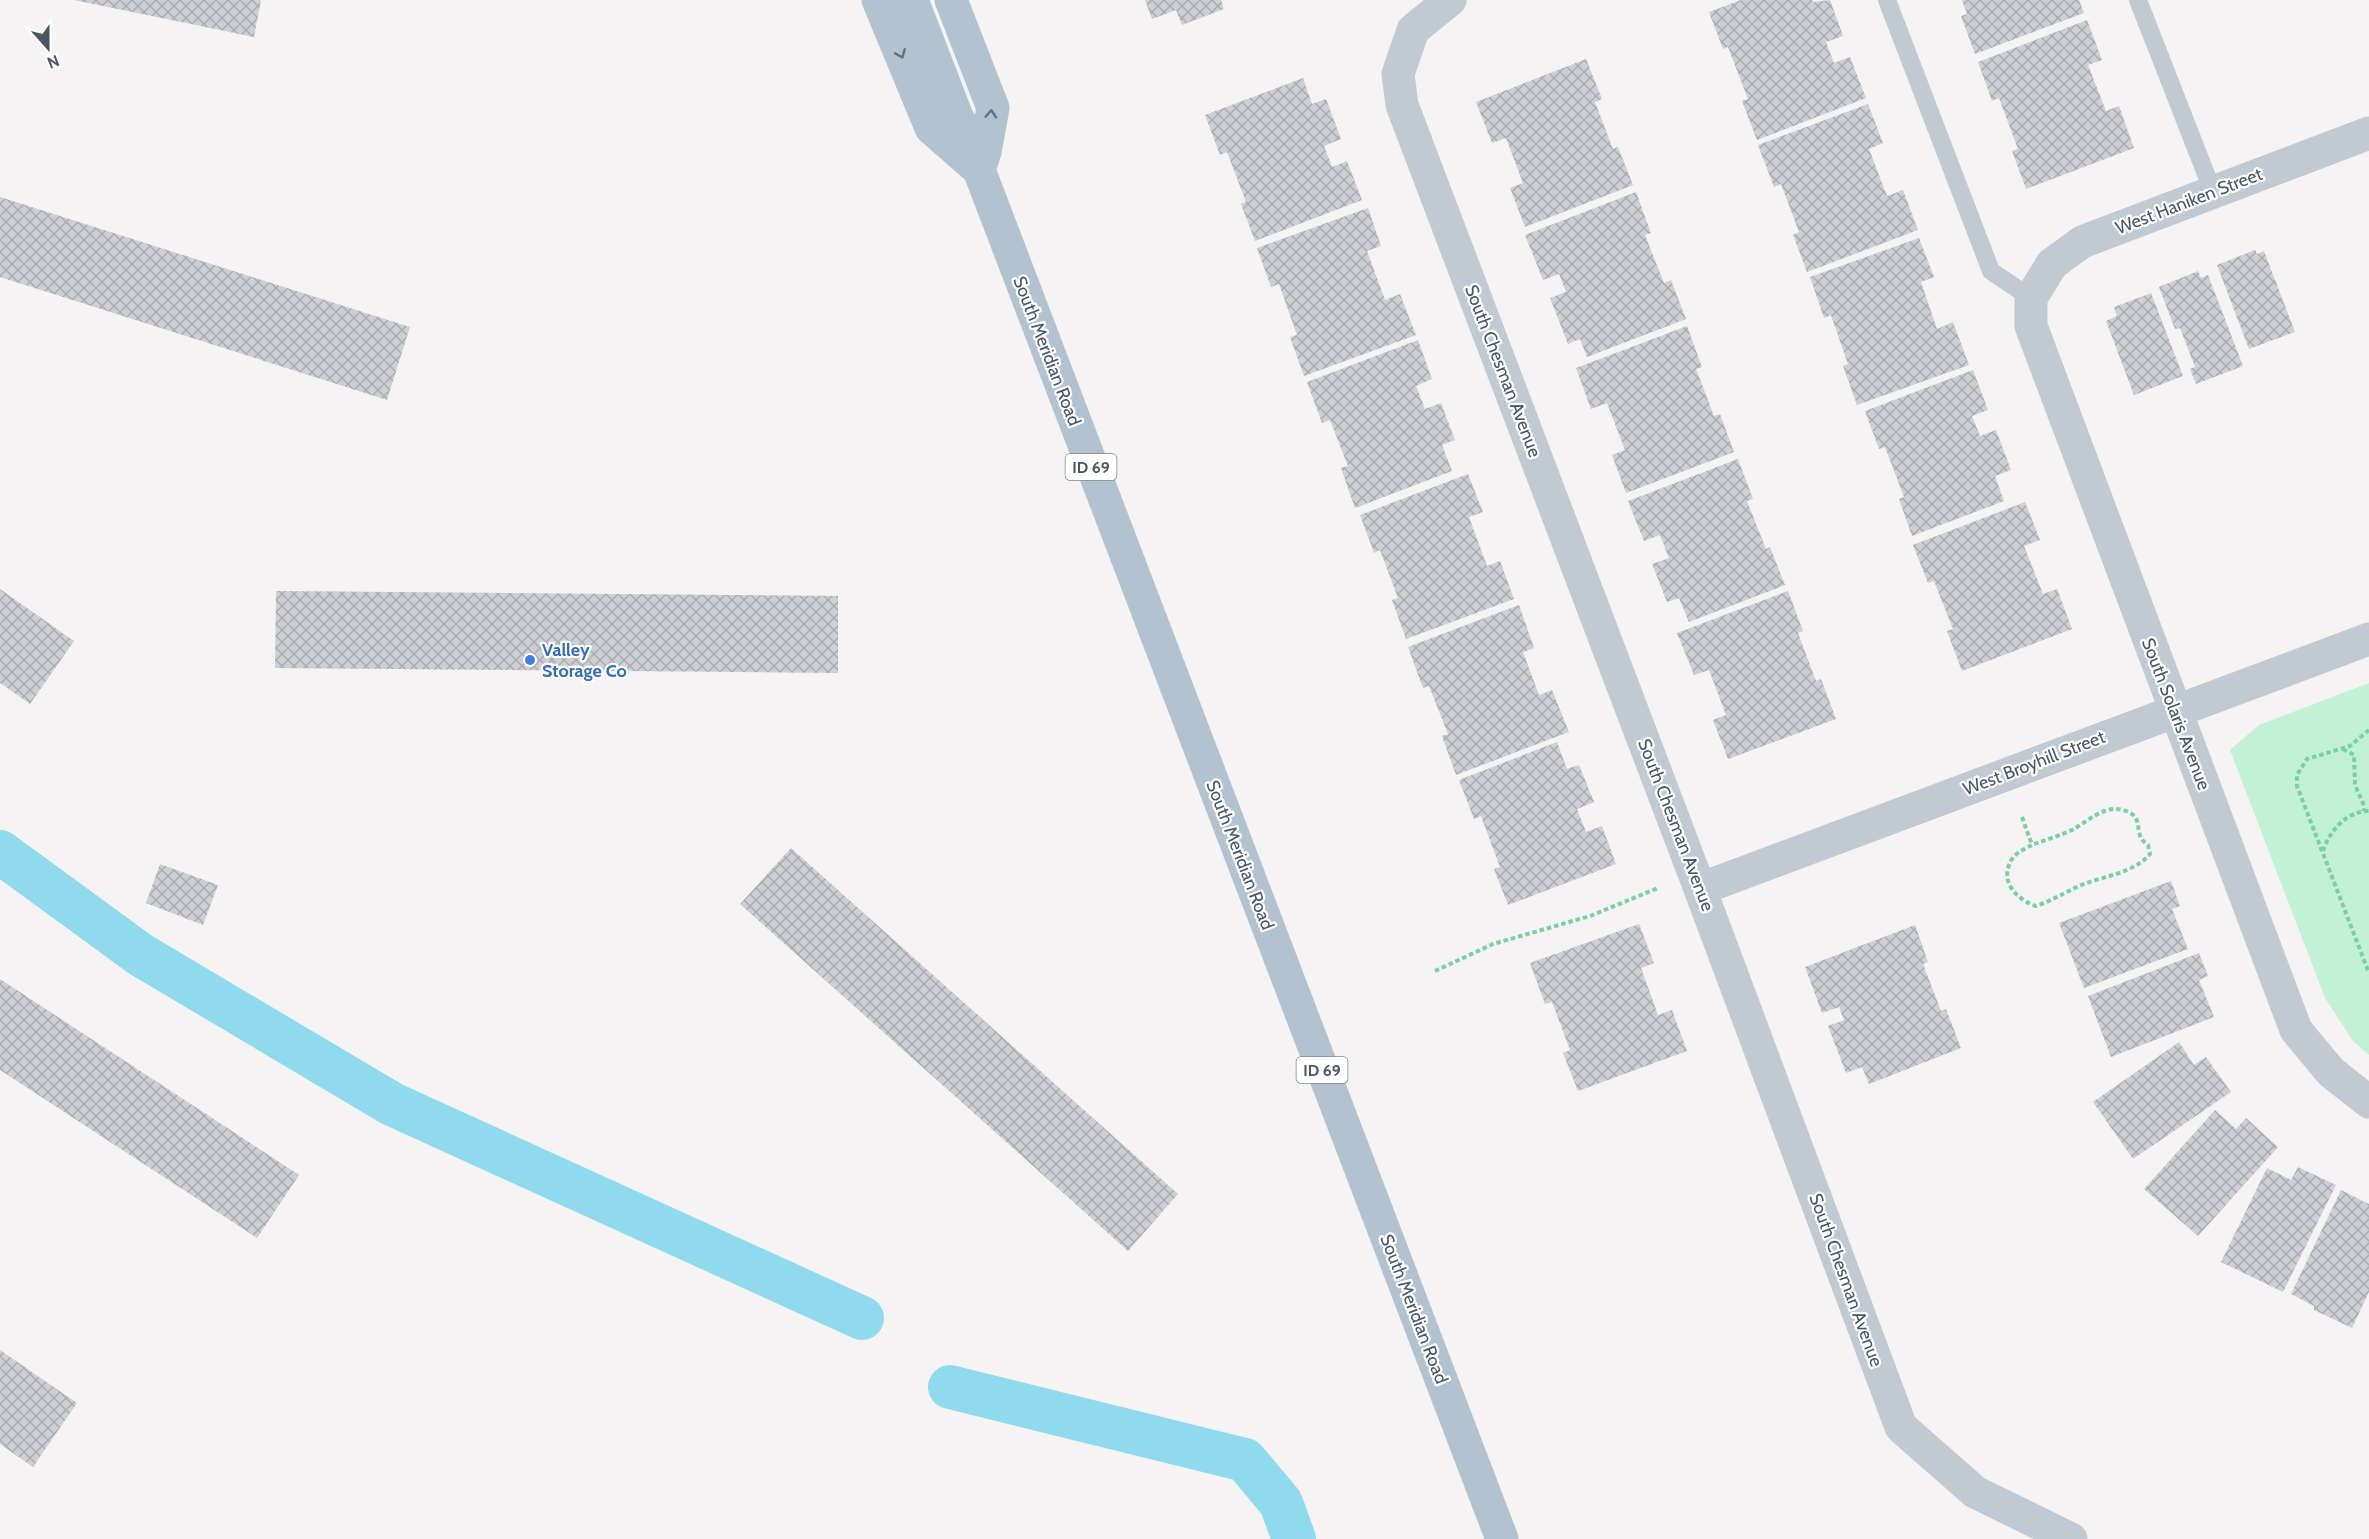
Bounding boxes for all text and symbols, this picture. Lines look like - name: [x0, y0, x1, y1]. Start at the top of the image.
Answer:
- north arrow: [18, 18, 78, 78]
- one-way arrow: [893, 48, 906, 59]
- text: N: [45, 51, 62, 72]
- one-way arrow: [984, 109, 997, 118]
- street label: West Haniken Street: [2113, 163, 2265, 239]
- street label: South Meridian Road: [1008, 273, 1086, 429]
- street label: South Chesman Avenue: [1460, 282, 1546, 460]
- road number: ID 69: [1066, 454, 1116, 480]
- street label: South Solaris Avenue: [2137, 635, 2215, 793]
- place label: Valley Storage Co: [542, 639, 627, 682]
- marker: Valley Storage Co: [523, 653, 537, 667]
- street label: West Broyhill Street: [1960, 726, 2108, 800]
- street label: South Chesman Avenue: [1633, 736, 1719, 914]
- street label: South Meridian Road: [1201, 777, 1279, 933]
- road number: ID 69: [1296, 1057, 1348, 1083]
- street label: South Chesman Avenue: [1804, 1190, 1888, 1370]
- street label: South Meridian Road: [1375, 1231, 1453, 1387]

